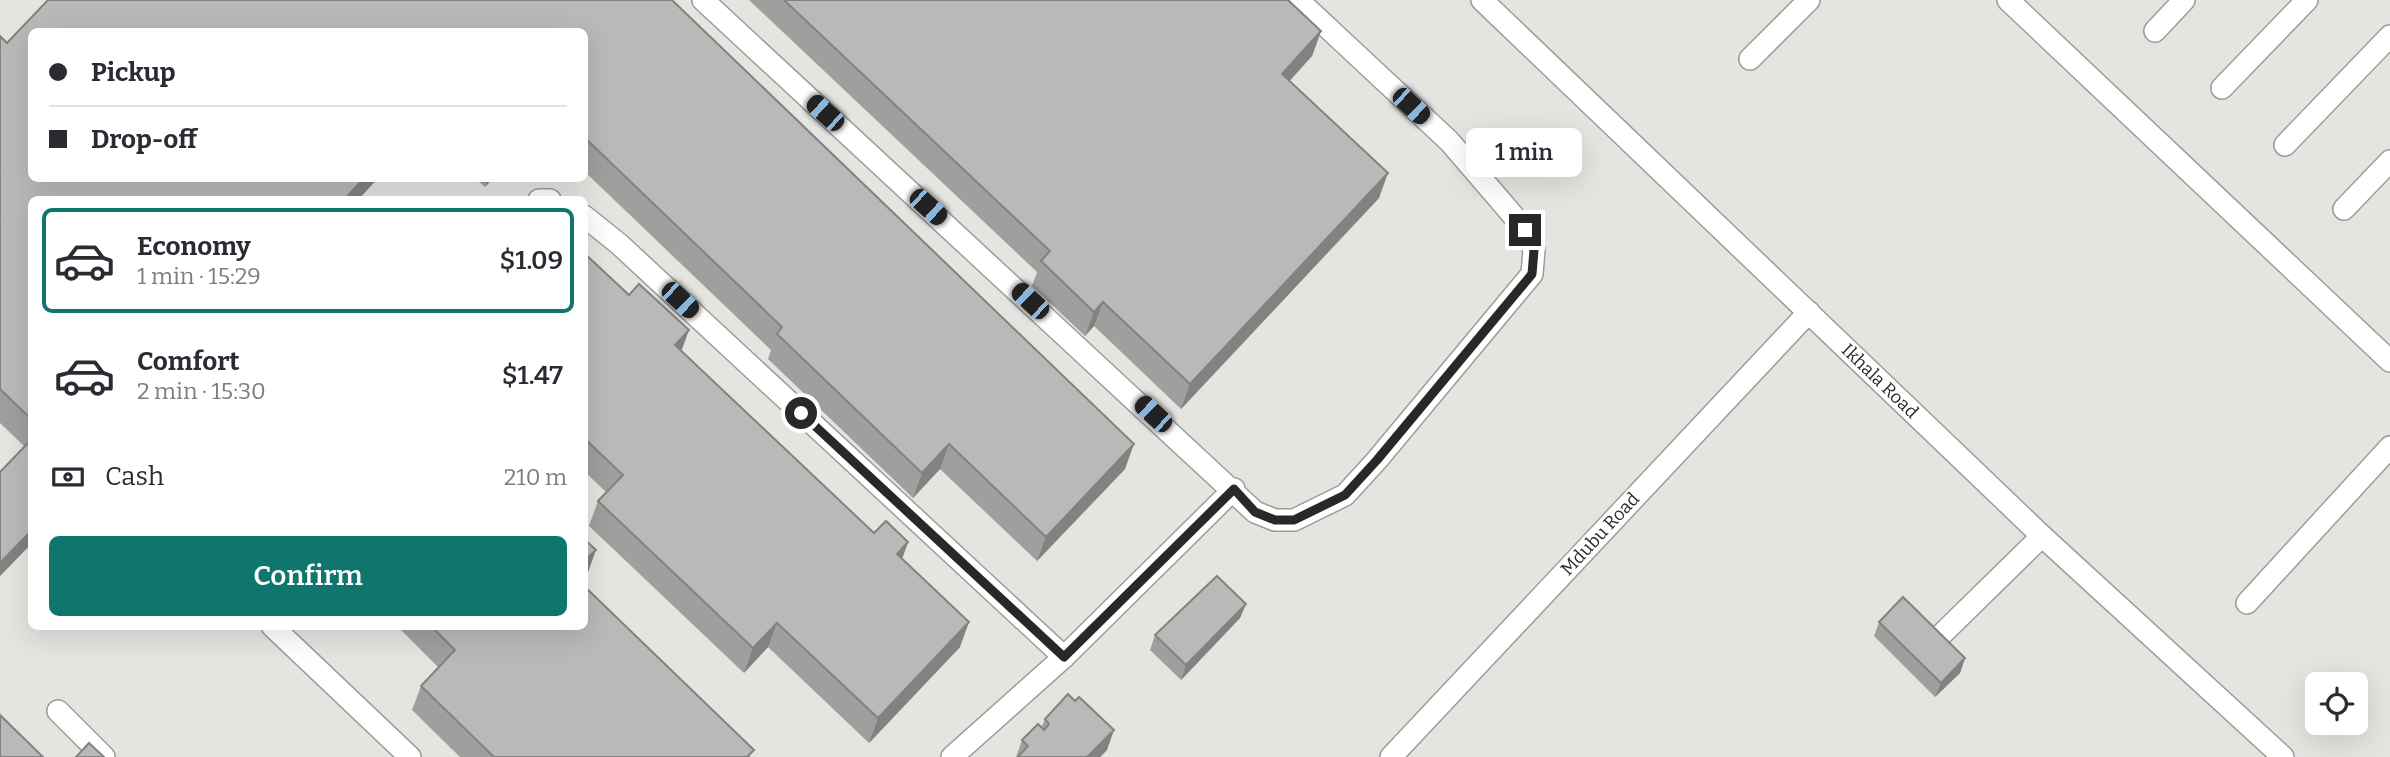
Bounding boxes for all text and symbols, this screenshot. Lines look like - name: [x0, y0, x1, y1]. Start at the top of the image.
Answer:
- text: Pickup: [91, 57, 176, 88]
- car: [1389, 84, 1434, 128]
- car: [803, 91, 848, 135]
- text: Drop-off: [91, 124, 197, 155]
- callout: 1 min: [1467, 128, 1583, 177]
- text: 1 min: [1495, 138, 1553, 166]
- car: [906, 185, 951, 229]
- route end: [1509, 214, 1541, 246]
- icon: car: [53, 229, 116, 292]
- text: Economy: [137, 231, 251, 262]
- text: $1.09: [500, 245, 563, 276]
- text: 1 min · 15:29: [137, 262, 261, 290]
- car: [658, 278, 703, 322]
- car: [1008, 279, 1053, 323]
- street label: Ikhala Road: [1837, 339, 1923, 423]
- icon: car: [53, 344, 116, 407]
- text: Comfort: [137, 346, 240, 377]
- text: $1.47: [502, 360, 563, 391]
- text: 2 min · 15:30: [137, 377, 266, 405]
- car: [1131, 392, 1176, 436]
- route start: [785, 397, 817, 429]
- icon: cash: [49, 458, 87, 496]
- text: Cash: [105, 461, 164, 492]
- text: 210 m: [504, 463, 567, 491]
- street label: Mdubu Road: [1556, 488, 1644, 580]
- button: Confirm: [49, 536, 567, 616]
- map controls: [2305, 672, 2368, 735]
- button: locate: [2305, 672, 2368, 735]

